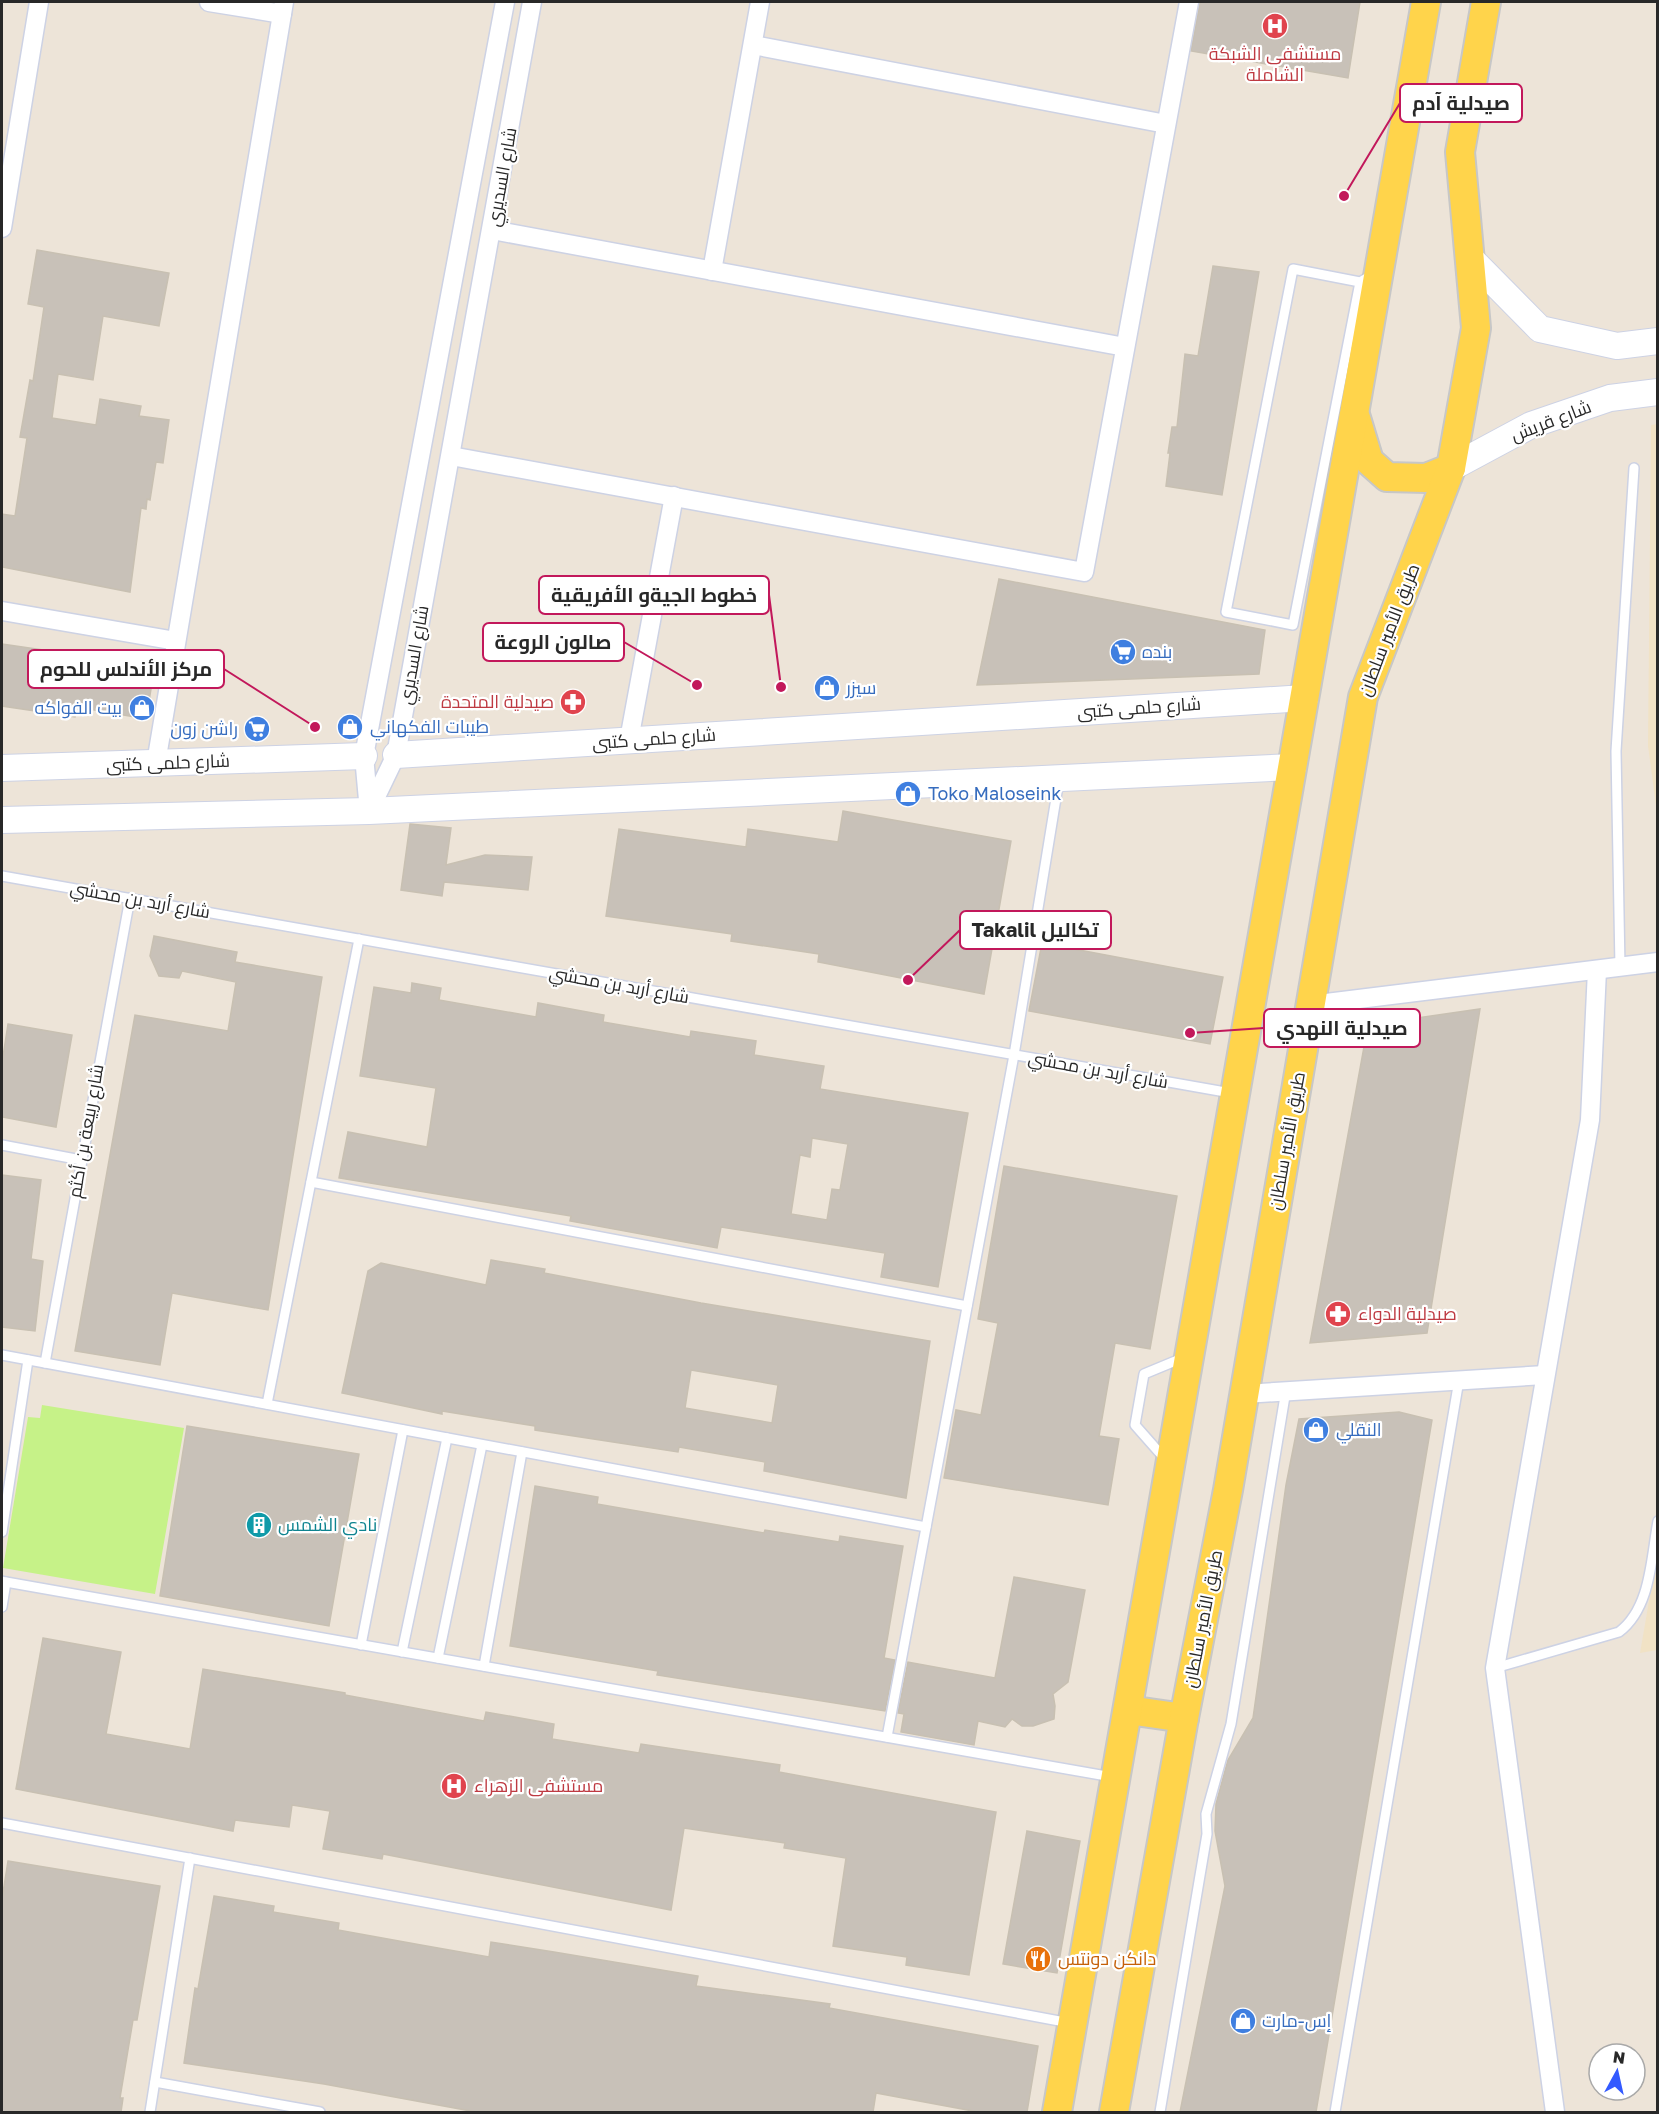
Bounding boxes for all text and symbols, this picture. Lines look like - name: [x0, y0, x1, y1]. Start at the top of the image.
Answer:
- hospital icon: مستشفى الشبكة الشاملة: [1260, 11, 1290, 41]
- place label: مستشفى الشبكة الشاملة: [1209, 42, 1341, 85]
- callout: صيدلية آدم: [1400, 84, 1522, 122]
- text: صيدلية آدم: [1412, 90, 1510, 117]
- street label: شارع السديري: [481, 125, 525, 229]
- street label: شارع قريش: [1507, 395, 1595, 447]
- street label: طريق الأمير سلطان: [1353, 560, 1425, 700]
- callout: خطوط الجيةو الأفريقية: [539, 576, 769, 614]
- text: خطوط الجيةو الأفريقية: [551, 582, 757, 607]
- street label: شارع السديري: [393, 603, 437, 707]
- callout: صالون الروعة: [483, 623, 624, 661]
- text: صالون الروعة: [495, 629, 611, 654]
- supermarket icon: بنده: [1108, 637, 1138, 667]
- place label: بنده: [1142, 640, 1172, 662]
- callout: مركز الأندلس للحوم: [28, 650, 224, 688]
- text: مركز الأندلس للحوم: [40, 656, 212, 683]
- shop icon: سيزر: [812, 673, 842, 703]
- place label: سيزر: [845, 676, 876, 699]
- pharmacy icon: صيدلية المتحدة: [558, 687, 588, 717]
- place label: صيدلية المتحدة: [441, 690, 554, 712]
- street label: شارع حلمى كتبى: [1076, 692, 1202, 724]
- shop icon: بيت الفواكه: [127, 693, 157, 723]
- place label: بيت الفواكه: [35, 696, 122, 719]
- shop icon: طيبات الفكهاني: [335, 712, 365, 742]
- supermarket icon: راشن زون: [242, 714, 272, 744]
- place label: طيبات الفكهاني: [370, 715, 489, 741]
- place label: راشن زون: [170, 717, 238, 740]
- street label: شارع حلمى كتبى: [591, 723, 717, 755]
- street label: شارع حلمى كتبى: [106, 749, 230, 777]
- shop icon: Toko Maloseink: [893, 779, 923, 809]
- place label: Toko Maloseink: [928, 782, 1062, 804]
- street label: شارع أربد بن محشي: [68, 876, 212, 925]
- callout: Takalil تكاليل: [960, 911, 1111, 949]
- text: Takalil تكاليل: [971, 917, 1099, 942]
- street label: شارع أربد بن محشي: [547, 961, 691, 1010]
- callout: صيدلية النهدي: [1264, 1009, 1420, 1047]
- text: صيدلية النهدي: [1276, 1015, 1408, 1044]
- street label: شارع أربد بن محشي: [1026, 1046, 1170, 1095]
- street label: شارع ربيعة بن أكثم: [62, 1062, 110, 1200]
- street label: طريق الأمير سلطان: [1263, 1070, 1311, 1212]
- pharmacy icon: صيدلية الدواء: [1323, 1299, 1353, 1329]
- place label: صيدلية الدواء: [1358, 1302, 1457, 1325]
- shop icon: النقلي: [1301, 1415, 1331, 1445]
- place label: النقلي: [1336, 1418, 1382, 1444]
- building icon: نادي الشمس: [244, 1510, 274, 1540]
- place label: نادي الشمس: [278, 1513, 377, 1539]
- street label: طريق الأمير سلطان: [1178, 1548, 1228, 1690]
- hospital icon: مستشفى الزهراء: [439, 1771, 469, 1801]
- place label: مستشفى الزهراء: [474, 1774, 603, 1797]
- restaurant icon: دانكن دونتس: [1023, 1944, 1053, 1974]
- place label: دانكن دونتس: [1058, 1947, 1156, 1970]
- shop icon: إس-مارت: [1228, 2006, 1258, 2036]
- place label: إس-مارت: [1262, 2009, 1331, 2032]
- north arrow: [1587, 2042, 1647, 2102]
- text: N: [1612, 2046, 1627, 2068]

